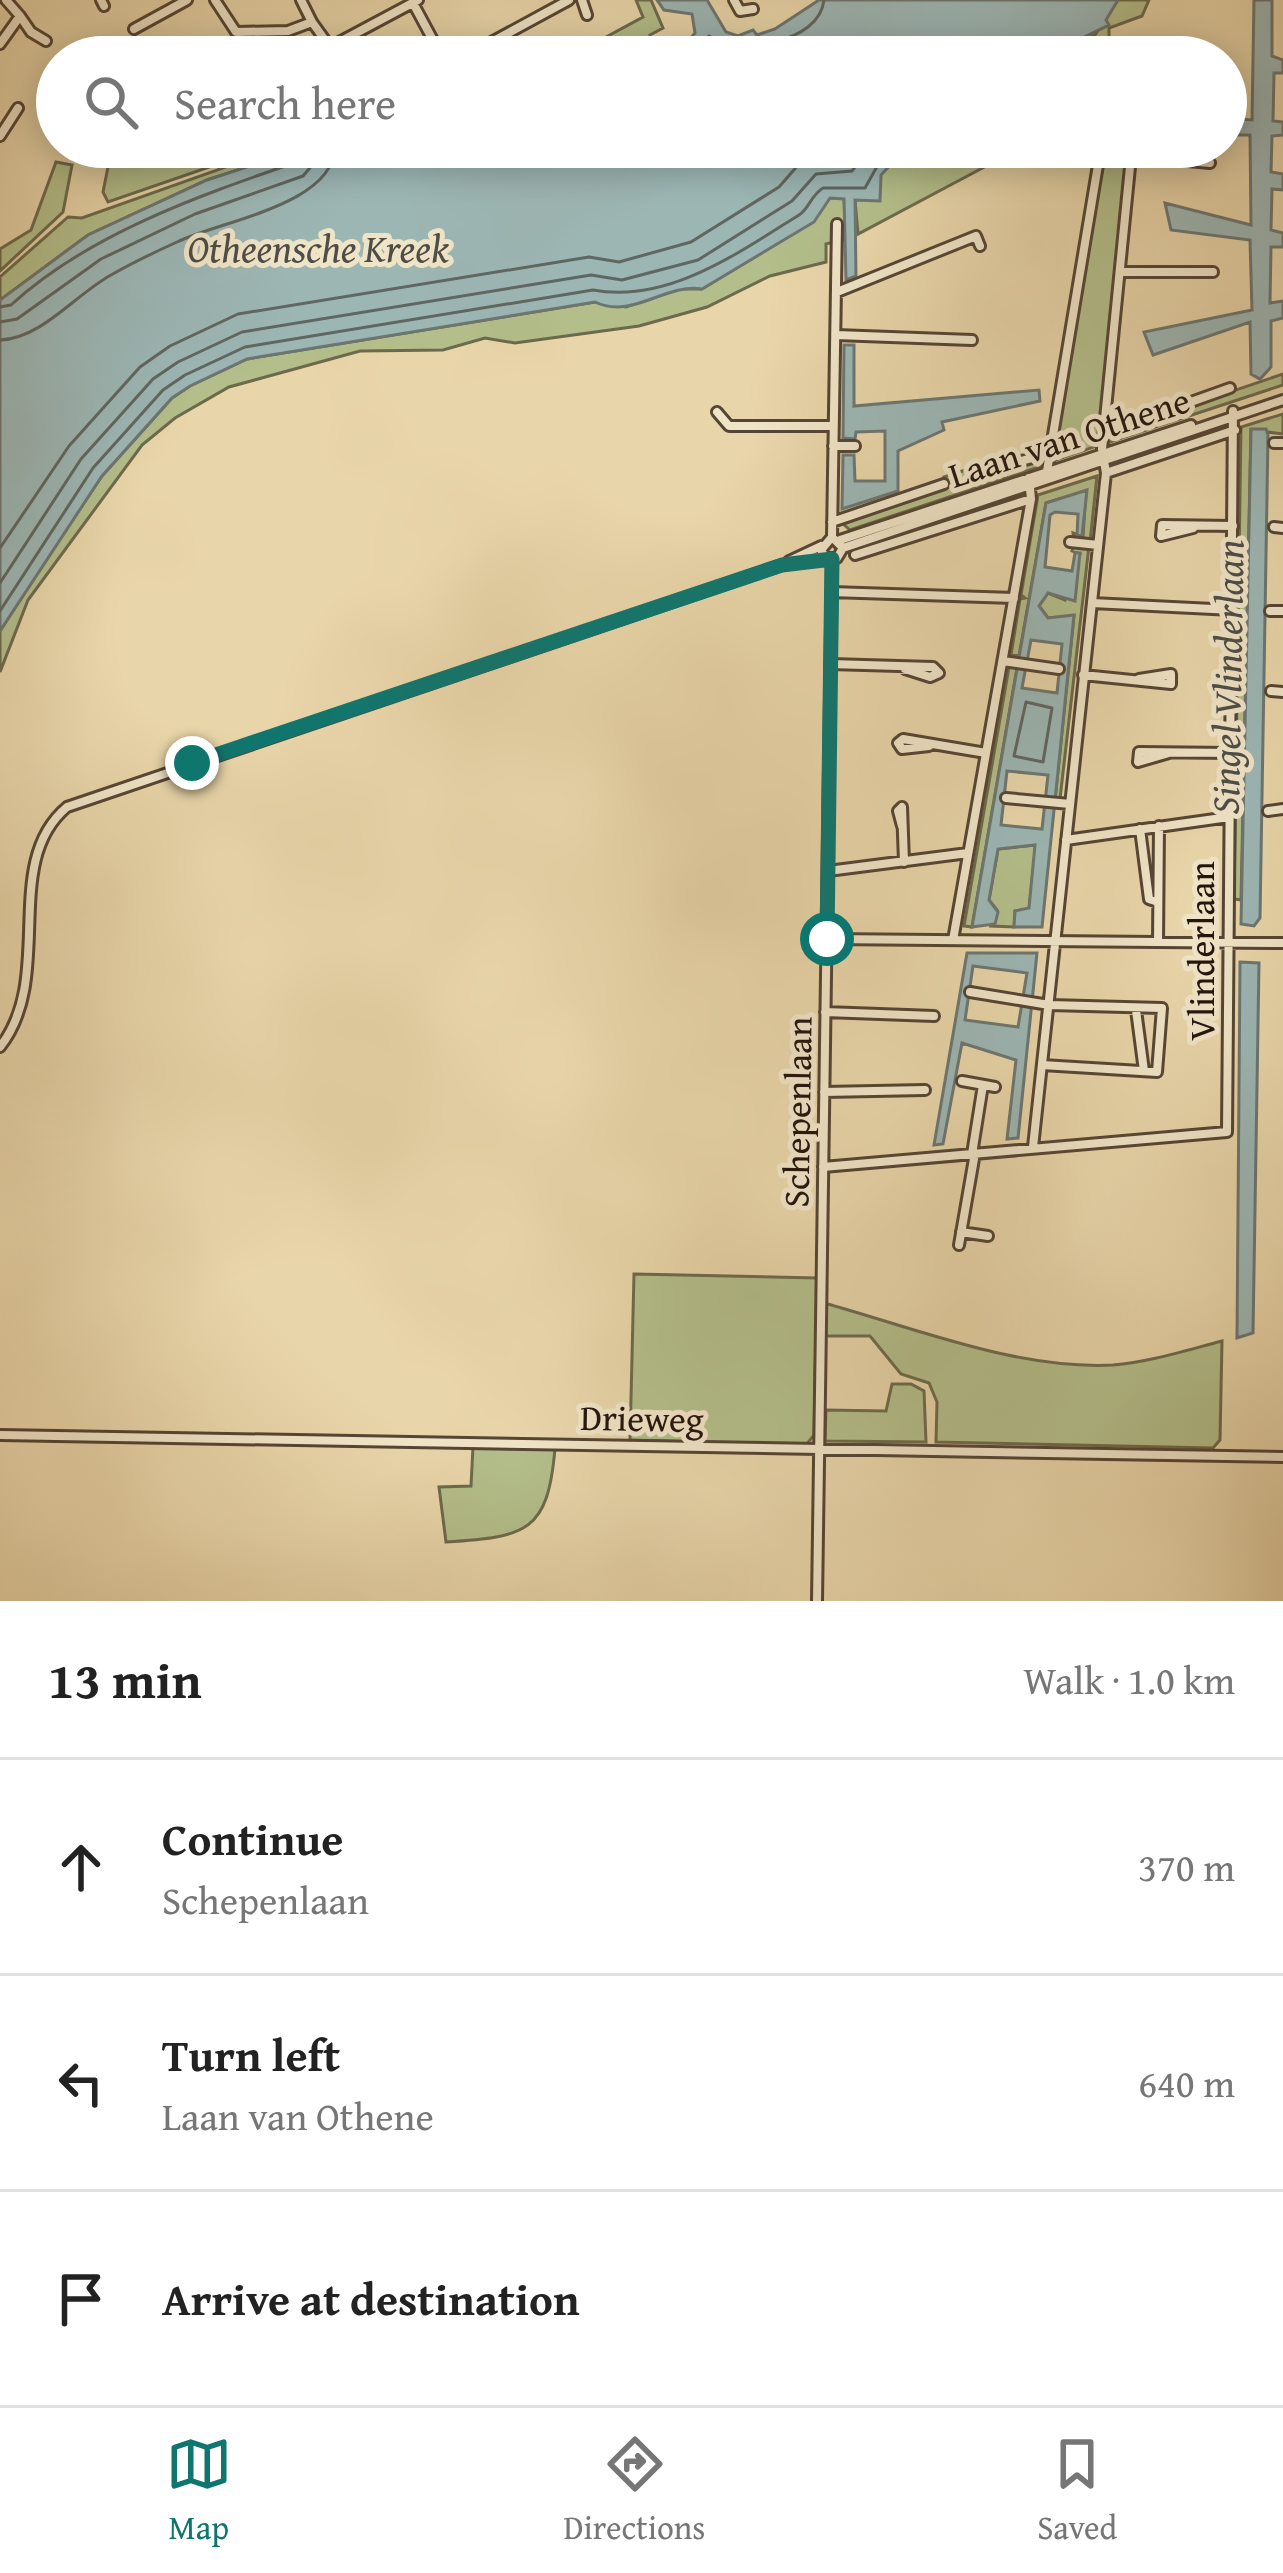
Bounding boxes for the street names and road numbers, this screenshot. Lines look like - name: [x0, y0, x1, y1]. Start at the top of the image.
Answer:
- street label: Laan van Othene: [941, 373, 1196, 500]
- street label: Vlinderlaan: [1174, 861, 1227, 1041]
- street label: Schepenlaan: [768, 1016, 825, 1208]
- street label: Drieweg: [580, 1390, 704, 1445]

